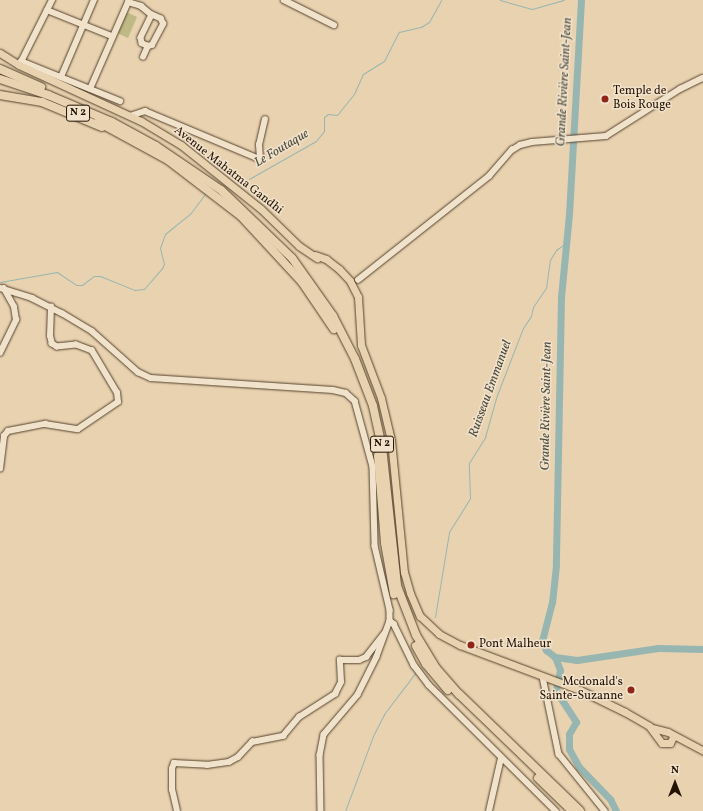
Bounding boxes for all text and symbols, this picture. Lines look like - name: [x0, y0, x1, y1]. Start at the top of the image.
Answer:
- water label: Grande Rivière Saint-Jean: [554, 17, 576, 147]
- place label: Temple de Bois Rouge: [613, 85, 671, 113]
- marker: Temple de Bois Rouge: [600, 94, 610, 104]
- road number: N 2: [66, 104, 90, 122]
- street label: Avenue Mahatma Gandhi: [171, 124, 285, 218]
- water label: Le Foutaque: [252, 127, 312, 171]
- water label: Ruisseau Emmanuel: [466, 338, 516, 440]
- water label: Grande Rivière Saint-Jean: [538, 341, 556, 471]
- road number: N 2: [370, 435, 394, 453]
- place label: Pont Malheur: [479, 638, 551, 652]
- marker: Pont Malheur: [466, 640, 476, 650]
- place label: Mcdonald's Sainte-Suzanne: [539, 676, 623, 704]
- marker: Mcdonald's Sainte-Suzanne: [626, 685, 636, 695]
- north arrow: [655, 763, 695, 803]
- text: N: [671, 763, 679, 778]

